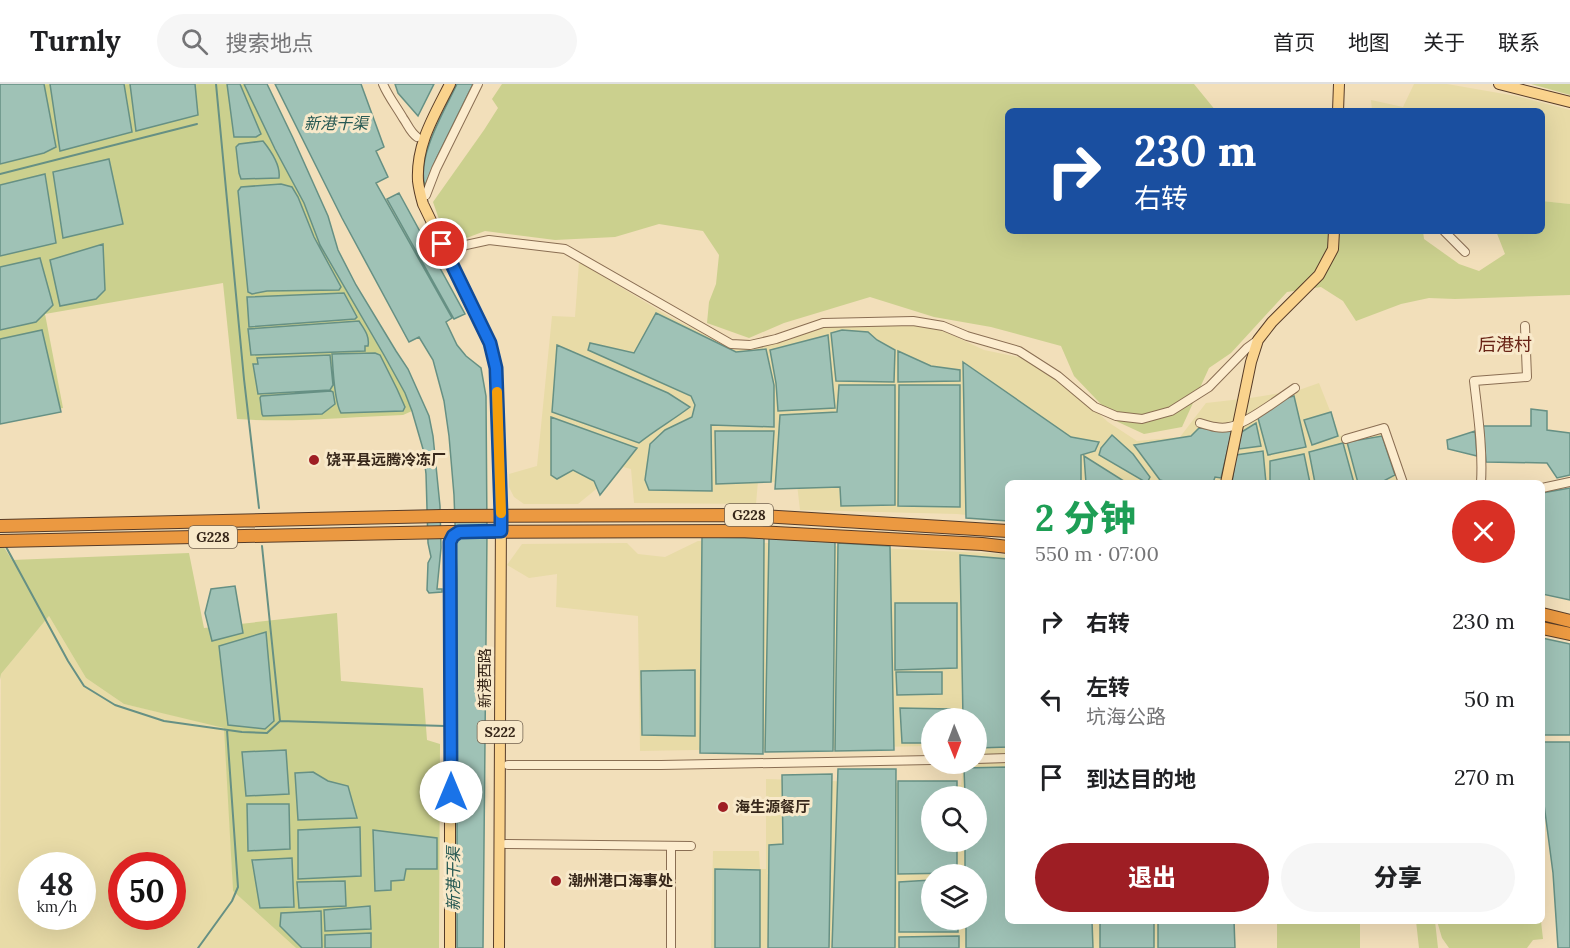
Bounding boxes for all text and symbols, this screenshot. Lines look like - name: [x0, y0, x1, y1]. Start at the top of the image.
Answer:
- search box: [157, 14, 577, 68]
- text: Turnly: [30, 23, 121, 59]
- icon: search: [178, 25, 211, 58]
- text: 搜索地点: [226, 29, 314, 57]
- text: 首页: [1273, 29, 1315, 56]
- text: 地图: [1348, 29, 1390, 56]
- text: 关于: [1423, 29, 1465, 56]
- text: 联系: [1498, 29, 1540, 56]
- water label: 新港干渠: [304, 113, 370, 133]
- text: 230 m: [1134, 124, 1256, 178]
- icon: right: [1035, 132, 1113, 210]
- text: 右转: [1134, 181, 1188, 215]
- pin: [416, 218, 467, 269]
- icon: arrive: [425, 227, 458, 260]
- district label: 后港村: [1478, 333, 1532, 356]
- place label: 饶平县远腾冷冻厂: [326, 450, 446, 469]
- marker: 饶平县远腾冷冻厂: [307, 453, 321, 467]
- text: 2 分钟: [1035, 495, 1136, 541]
- button: close: [1452, 500, 1515, 563]
- road number: G228: [725, 504, 773, 526]
- road number: G228: [189, 526, 237, 548]
- text: 550 m · 07:00: [1035, 541, 1159, 566]
- icon: right: [1035, 605, 1068, 638]
- text: 230 m: [1452, 607, 1515, 635]
- text: 右转: [1086, 609, 1130, 637]
- street label: 新港西路: [475, 648, 494, 708]
- text: 左转: [1086, 673, 1130, 701]
- icon: left: [1035, 683, 1068, 716]
- text: 50 m: [1464, 685, 1515, 713]
- text: 坑海公路: [1086, 704, 1166, 729]
- north arrow: [921, 708, 987, 774]
- map controls: [921, 708, 987, 930]
- road number: S222: [478, 721, 522, 743]
- position arrow: [419, 760, 483, 824]
- icon: arrive: [1035, 761, 1068, 794]
- text: 270 m: [1454, 763, 1515, 791]
- text: 到达目的地: [1086, 765, 1196, 793]
- button: search: [921, 786, 987, 852]
- place label: 海生源餐厅: [735, 797, 810, 816]
- marker: 海生源餐厅: [716, 800, 730, 814]
- button: 退出: [1035, 843, 1269, 912]
- button: 分享: [1281, 843, 1515, 912]
- water label: 新港干渠: [443, 845, 463, 911]
- speed limit sign: 50: [108, 852, 186, 930]
- button: layers: [921, 864, 987, 930]
- text: 48: [40, 865, 74, 903]
- place label: 潮州港口海事处: [568, 871, 673, 890]
- marker: 潮州港口海事处: [549, 874, 563, 888]
- text: km/h: [37, 897, 77, 916]

